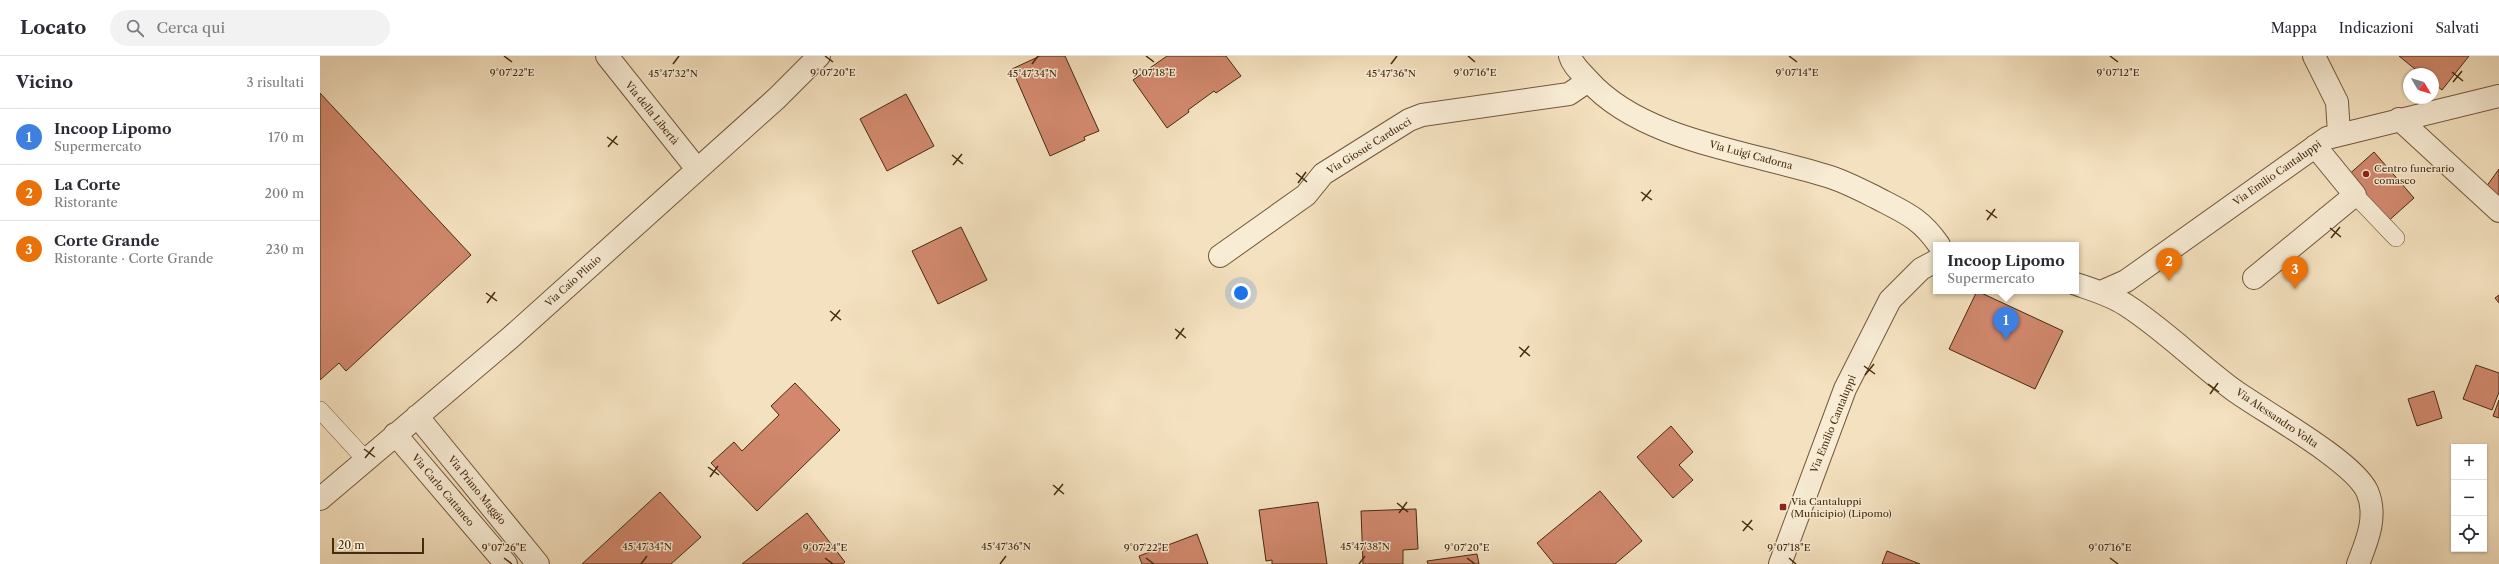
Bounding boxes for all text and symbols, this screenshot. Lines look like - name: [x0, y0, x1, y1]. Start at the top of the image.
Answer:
- search box: [110, 10, 390, 46]
- text: Locato: [20, 16, 86, 39]
- icon: search: [124, 17, 146, 39]
- text: Cerca qui: [156, 18, 225, 37]
- text: Mappa: [2271, 19, 2317, 37]
- text: Indicazioni: [2339, 19, 2414, 37]
- text: Salvati: [2436, 19, 2479, 37]
- text: 9°07'22"E: [490, 66, 534, 79]
- text: 9°07'20"E: [810, 66, 856, 79]
- text: 9°07'18"E: [1132, 66, 1176, 79]
- text: 9°07'16"E: [1453, 66, 1497, 79]
- text: 9°07'14"E: [1775, 66, 1819, 79]
- text: 9°07'12"E: [2096, 66, 2140, 79]
- text: 45°47'32"N: [648, 67, 698, 80]
- text: 45°47'34"N: [1007, 67, 1057, 80]
- text: 45°47'36"N: [1366, 67, 1416, 80]
- north arrow: [2403, 68, 2439, 104]
- text: Vicino: [16, 72, 73, 92]
- text: 3 risultati: [246, 74, 304, 90]
- street label: Via della Libertà: [622, 78, 682, 148]
- street label: Via Giosuè Carducci: [1324, 115, 1414, 178]
- text: Incoop Lipomo: [54, 119, 172, 138]
- text: 1: [26, 129, 32, 145]
- text: 170 m: [268, 129, 304, 145]
- street label: Via Luigi Cadorna: [1707, 137, 1795, 173]
- text: Supermercato: [54, 138, 142, 154]
- street label: Via Emilio Cantaluppi: [2230, 138, 2324, 209]
- place label: Centro funerario comasco: [2374, 162, 2454, 187]
- marker: Centro funerario comasco: [2361, 169, 2371, 179]
- text: La Corte: [54, 175, 121, 194]
- text: 2: [25, 185, 33, 201]
- text: 200 m: [264, 185, 304, 201]
- text: Ristorante: [54, 194, 118, 210]
- text: Corte Grande: [54, 231, 160, 250]
- text: 3: [25, 241, 33, 257]
- text: 230 m: [266, 241, 304, 257]
- popup: [1933, 242, 2079, 294]
- pin: 2: [2156, 248, 2182, 281]
- text: Ristorante · Corte Grande: [54, 250, 213, 266]
- text: Incoop Lipomo: [1947, 251, 2065, 270]
- street label: Via Caio Plinio: [542, 252, 604, 310]
- pin: 3: [2282, 256, 2308, 289]
- text: Supermercato: [1947, 270, 2035, 286]
- your location: [1231, 283, 1251, 303]
- pin: 1: [1993, 307, 2019, 340]
- street label: Via Emilio Cantaluppi: [1807, 373, 1859, 476]
- street label: Via Alessandro Volta: [2232, 385, 2321, 451]
- map controls: [2451, 444, 2487, 552]
- button: +: [2451, 444, 2487, 480]
- street label: Via Carlo Cattaneo: [408, 450, 477, 529]
- street label: Via Primo Maggio: [445, 452, 509, 527]
- button: −: [2451, 480, 2487, 516]
- place label: Via Cantaluppi (Municipio) (Lipomo): [1790, 495, 1892, 520]
- marker: Via Cantaluppi (Municipio) (Lipomo): [1778, 502, 1788, 512]
- button: locate: [2451, 516, 2487, 552]
- scale bar: [332, 536, 424, 555]
- text: 20 m: [338, 538, 364, 552]
- text: 45°47'34"N: [622, 540, 672, 553]
- text: 45°47'36"N: [981, 540, 1031, 553]
- text: 45°47'38"N: [1340, 540, 1390, 553]
- text: 9°07'26"E: [482, 541, 526, 554]
- text: 9°07'24"E: [803, 541, 847, 554]
- text: 9°07'22"E: [1124, 541, 1168, 554]
- text: 9°07'20"E: [1444, 541, 1490, 554]
- text: 9°07'18"E: [1767, 541, 1811, 554]
- text: 9°07'16"E: [2088, 541, 2132, 554]

